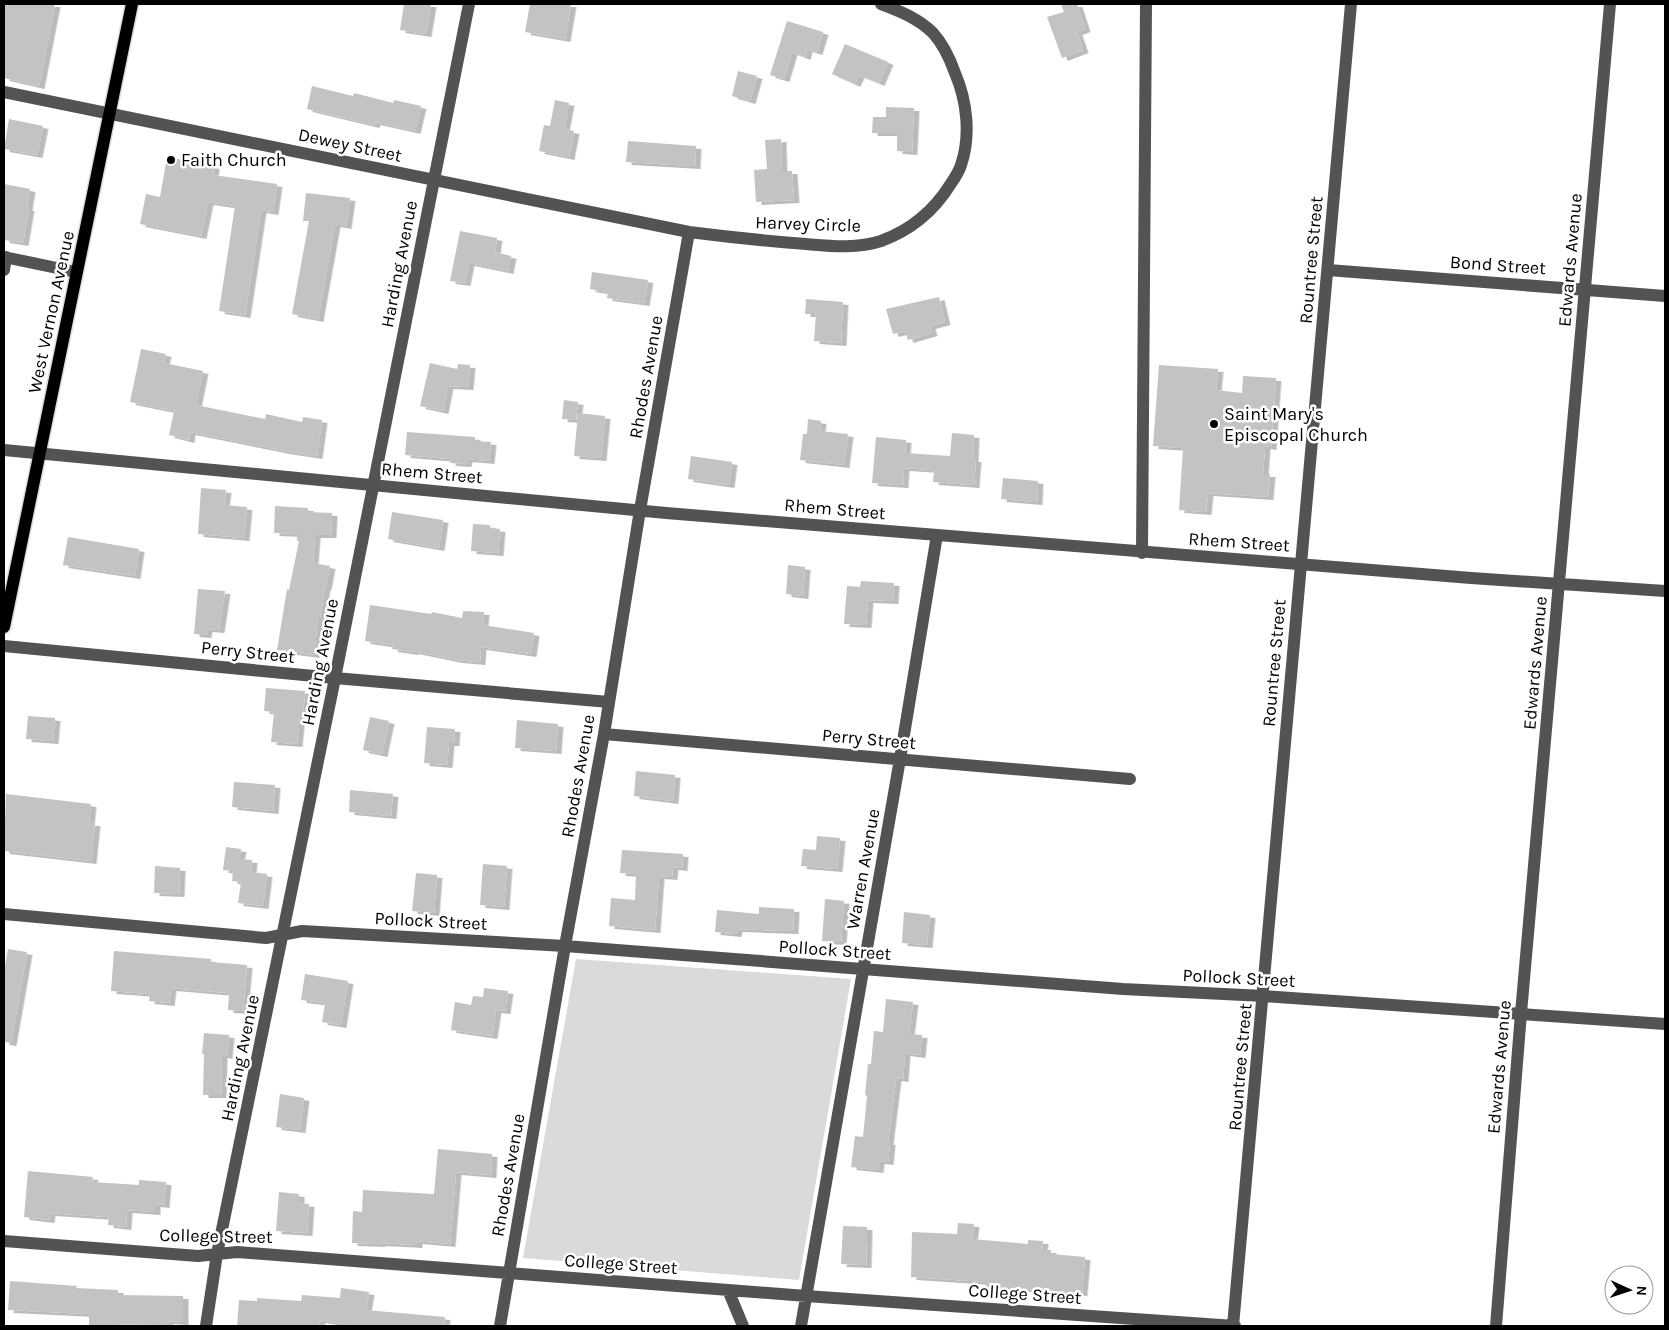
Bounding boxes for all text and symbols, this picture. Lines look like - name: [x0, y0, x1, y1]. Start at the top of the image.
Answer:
- street label: Dewey Street: [296, 123, 404, 167]
- place label: Faith Church: [181, 149, 287, 171]
- marker: Faith Church: [165, 154, 177, 166]
- street label: Edwards Avenue: [1553, 192, 1587, 328]
- street label: Rountree Street: [1294, 195, 1328, 325]
- street label: Harding Avenue: [376, 199, 422, 329]
- street label: Harvey Circle: [755, 211, 861, 237]
- street label: West Vernon Avenue: [23, 229, 79, 395]
- street label: Bond Street: [1449, 251, 1547, 279]
- street label: Rhodes Avenue: [624, 314, 668, 440]
- place label: Saint Mary's Episcopal Church: [1224, 403, 1368, 446]
- marker: Saint Mary's Episcopal Church: [1208, 418, 1220, 430]
- street label: Rhem Street: [380, 458, 484, 488]
- street label: Rhem Street: [783, 494, 887, 524]
- street label: Rhem Street: [1188, 527, 1291, 557]
- street label: Edwards Avenue: [1518, 595, 1552, 731]
- street label: Harding Avenue: [297, 597, 343, 727]
- street label: Rountree Street: [1257, 598, 1291, 728]
- street label: Perry Street: [200, 636, 296, 668]
- street label: Rhodes Avenue: [556, 713, 600, 839]
- street label: Perry Street: [821, 724, 917, 754]
- street label: Warren Avenue: [842, 807, 884, 931]
- street label: Pollock Street: [374, 907, 488, 935]
- street label: Pollock Street: [778, 935, 892, 965]
- street label: Pollock Street: [1182, 964, 1296, 992]
- street label: Harding Avenue: [216, 993, 264, 1123]
- street label: Edwards Avenue: [1482, 999, 1516, 1135]
- street label: Rountree Street: [1223, 1002, 1257, 1132]
- street label: Rhodes Avenue: [486, 1112, 530, 1238]
- street label: College Street: [159, 1224, 273, 1248]
- street label: College Street: [564, 1249, 678, 1279]
- north arrow: [1604, 1265, 1654, 1315]
- street label: College Street: [968, 1279, 1082, 1309]
- text: N: [1633, 1285, 1650, 1296]

